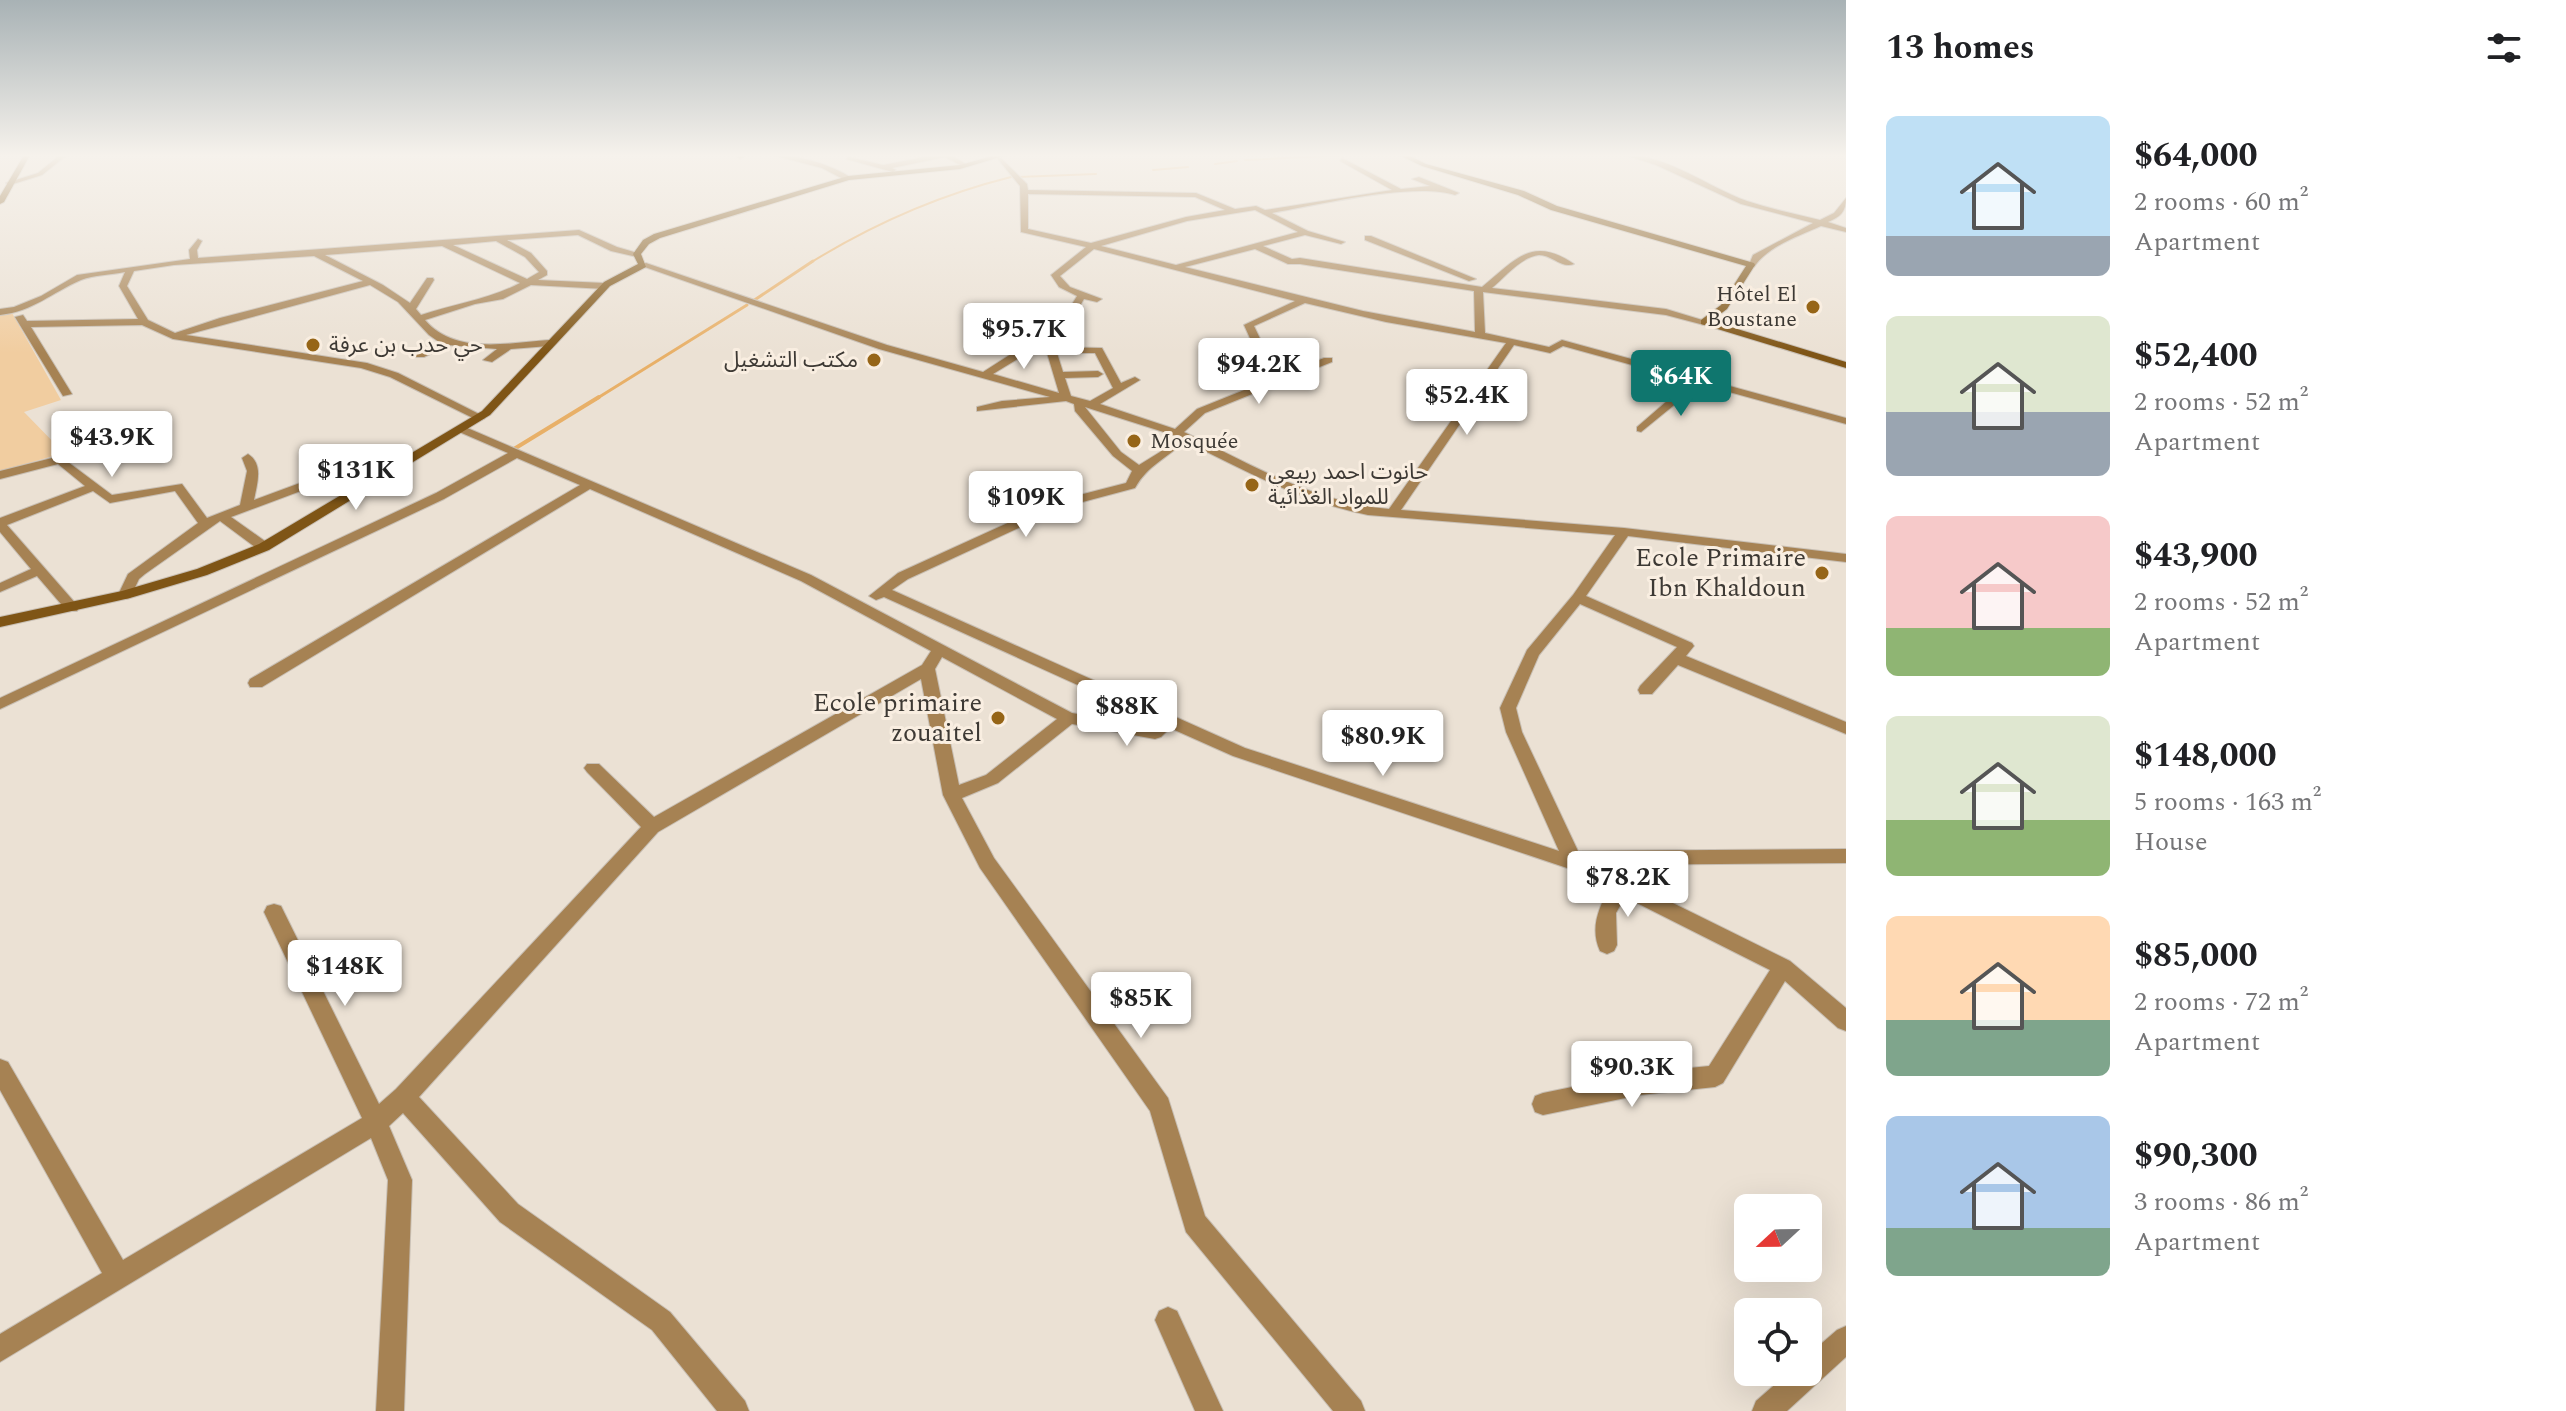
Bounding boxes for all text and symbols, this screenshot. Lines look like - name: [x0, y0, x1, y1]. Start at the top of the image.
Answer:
- text: 13 homes: [1886, 22, 2035, 74]
- icon: filters: [2482, 26, 2526, 70]
- text: $64,000: [2134, 130, 2258, 182]
- icon: home: [1950, 148, 2046, 244]
- text: 2 rooms · 60 m²: [2134, 182, 2308, 222]
- text: Apartment: [2134, 222, 2260, 262]
- place label: Hôtel El Boustane: [1707, 278, 1797, 336]
- marker: Hôtel El Boustane: [1804, 298, 1822, 316]
- pin: $95.7K: [959, 303, 1089, 371]
- text: $95.7K: [981, 309, 1067, 349]
- place label: حي حدب بن عرفة: [329, 329, 483, 362]
- text: $52,400: [2134, 330, 2258, 382]
- marker: حي حدب بن عرفة: [304, 336, 322, 354]
- pin: $94.2K: [1194, 338, 1324, 406]
- place label: مكتب التشغيل: [724, 344, 858, 377]
- text: $94.2K: [1216, 344, 1302, 384]
- icon: home: [1950, 348, 2046, 444]
- pin: $64K: [1634, 350, 1728, 418]
- marker: مكتب التشغيل: [865, 351, 883, 369]
- text: $64K: [1649, 356, 1713, 396]
- pin: $52.4K: [1402, 369, 1532, 437]
- text: $52.4K: [1424, 375, 1510, 415]
- text: 2 rooms · 52 m²: [2134, 382, 2308, 422]
- pin: $43.9K: [47, 411, 177, 479]
- text: $43.9K: [69, 417, 155, 457]
- text: Apartment: [2134, 422, 2260, 462]
- place label: Mosquée: [1150, 425, 1238, 458]
- marker: Mosquée: [1125, 432, 1143, 450]
- pin: $131K: [300, 444, 412, 512]
- text: $131K: [317, 450, 395, 490]
- place label: حانوت احمد ربيعي للمواد الغذائية: [1268, 456, 1428, 514]
- pin: $109K: [970, 471, 1082, 539]
- marker: حانوت احمد ربيعي للمواد الغذائية: [1243, 476, 1261, 494]
- text: $109K: [987, 477, 1065, 517]
- text: $43,900: [2134, 530, 2258, 582]
- place label: Ecole Primaire Ibn Khaldoun: [1635, 538, 1806, 608]
- icon: home: [1950, 548, 2046, 644]
- marker: Ecole Primaire Ibn Khaldoun: [1813, 564, 1831, 582]
- text: 2 rooms · 52 m²: [2134, 582, 2308, 622]
- text: Apartment: [2134, 622, 2260, 662]
- pin: $88K: [1080, 680, 1174, 748]
- place label: Ecole primaire zouaitel: [813, 683, 982, 753]
- text: $88K: [1095, 686, 1159, 726]
- marker: Ecole primaire zouaitel: [989, 709, 1007, 727]
- pin: $80.9K: [1318, 710, 1448, 778]
- text: $80.9K: [1340, 716, 1426, 756]
- text: $148,000: [2134, 730, 2277, 782]
- icon: home: [1950, 748, 2046, 844]
- text: 5 rooms · 163 m²: [2134, 782, 2321, 822]
- text: House: [2134, 822, 2208, 862]
- pin: $78.2K: [1563, 851, 1693, 919]
- text: $78.2K: [1585, 857, 1671, 897]
- text: $85,000: [2134, 930, 2258, 982]
- pin: $148K: [289, 940, 401, 1008]
- text: $148K: [306, 946, 384, 986]
- icon: home: [1950, 948, 2046, 1044]
- pin: $85K: [1094, 972, 1188, 1040]
- text: $85K: [1109, 978, 1173, 1018]
- text: 2 rooms · 72 m²: [2134, 982, 2308, 1022]
- text: Apartment: [2134, 1022, 2260, 1062]
- pin: $90.3K: [1567, 1041, 1697, 1109]
- text: $90.3K: [1589, 1047, 1675, 1087]
- text: $90,300: [2134, 1130, 2258, 1182]
- icon: home: [1950, 1148, 2046, 1244]
- text: 3 rooms · 86 m²: [2134, 1182, 2308, 1222]
- north arrow: [1734, 1194, 1822, 1282]
- map controls: [1734, 1194, 1822, 1386]
- text: Apartment: [2134, 1222, 2260, 1262]
- button: locate: [1734, 1298, 1822, 1386]

